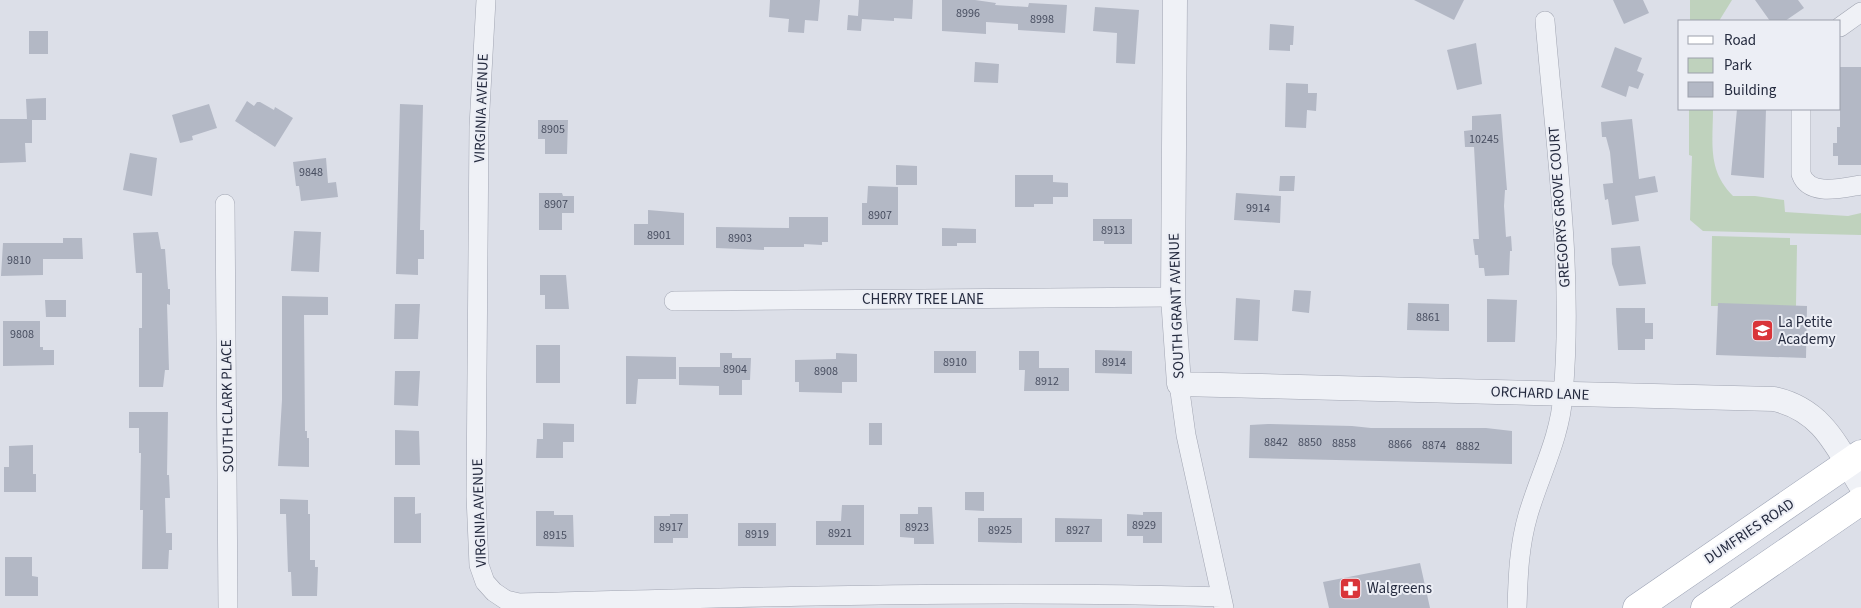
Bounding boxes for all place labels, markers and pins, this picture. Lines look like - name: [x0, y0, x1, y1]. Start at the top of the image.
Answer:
- place label: La Petite Academy: [1778, 312, 1836, 350]
- school or university icon: La Petite Academy: [1750, 319, 1774, 343]
- pharmacy icon: Walgreens: [1339, 576, 1363, 600]
- place label: Walgreens: [1367, 578, 1432, 599]

